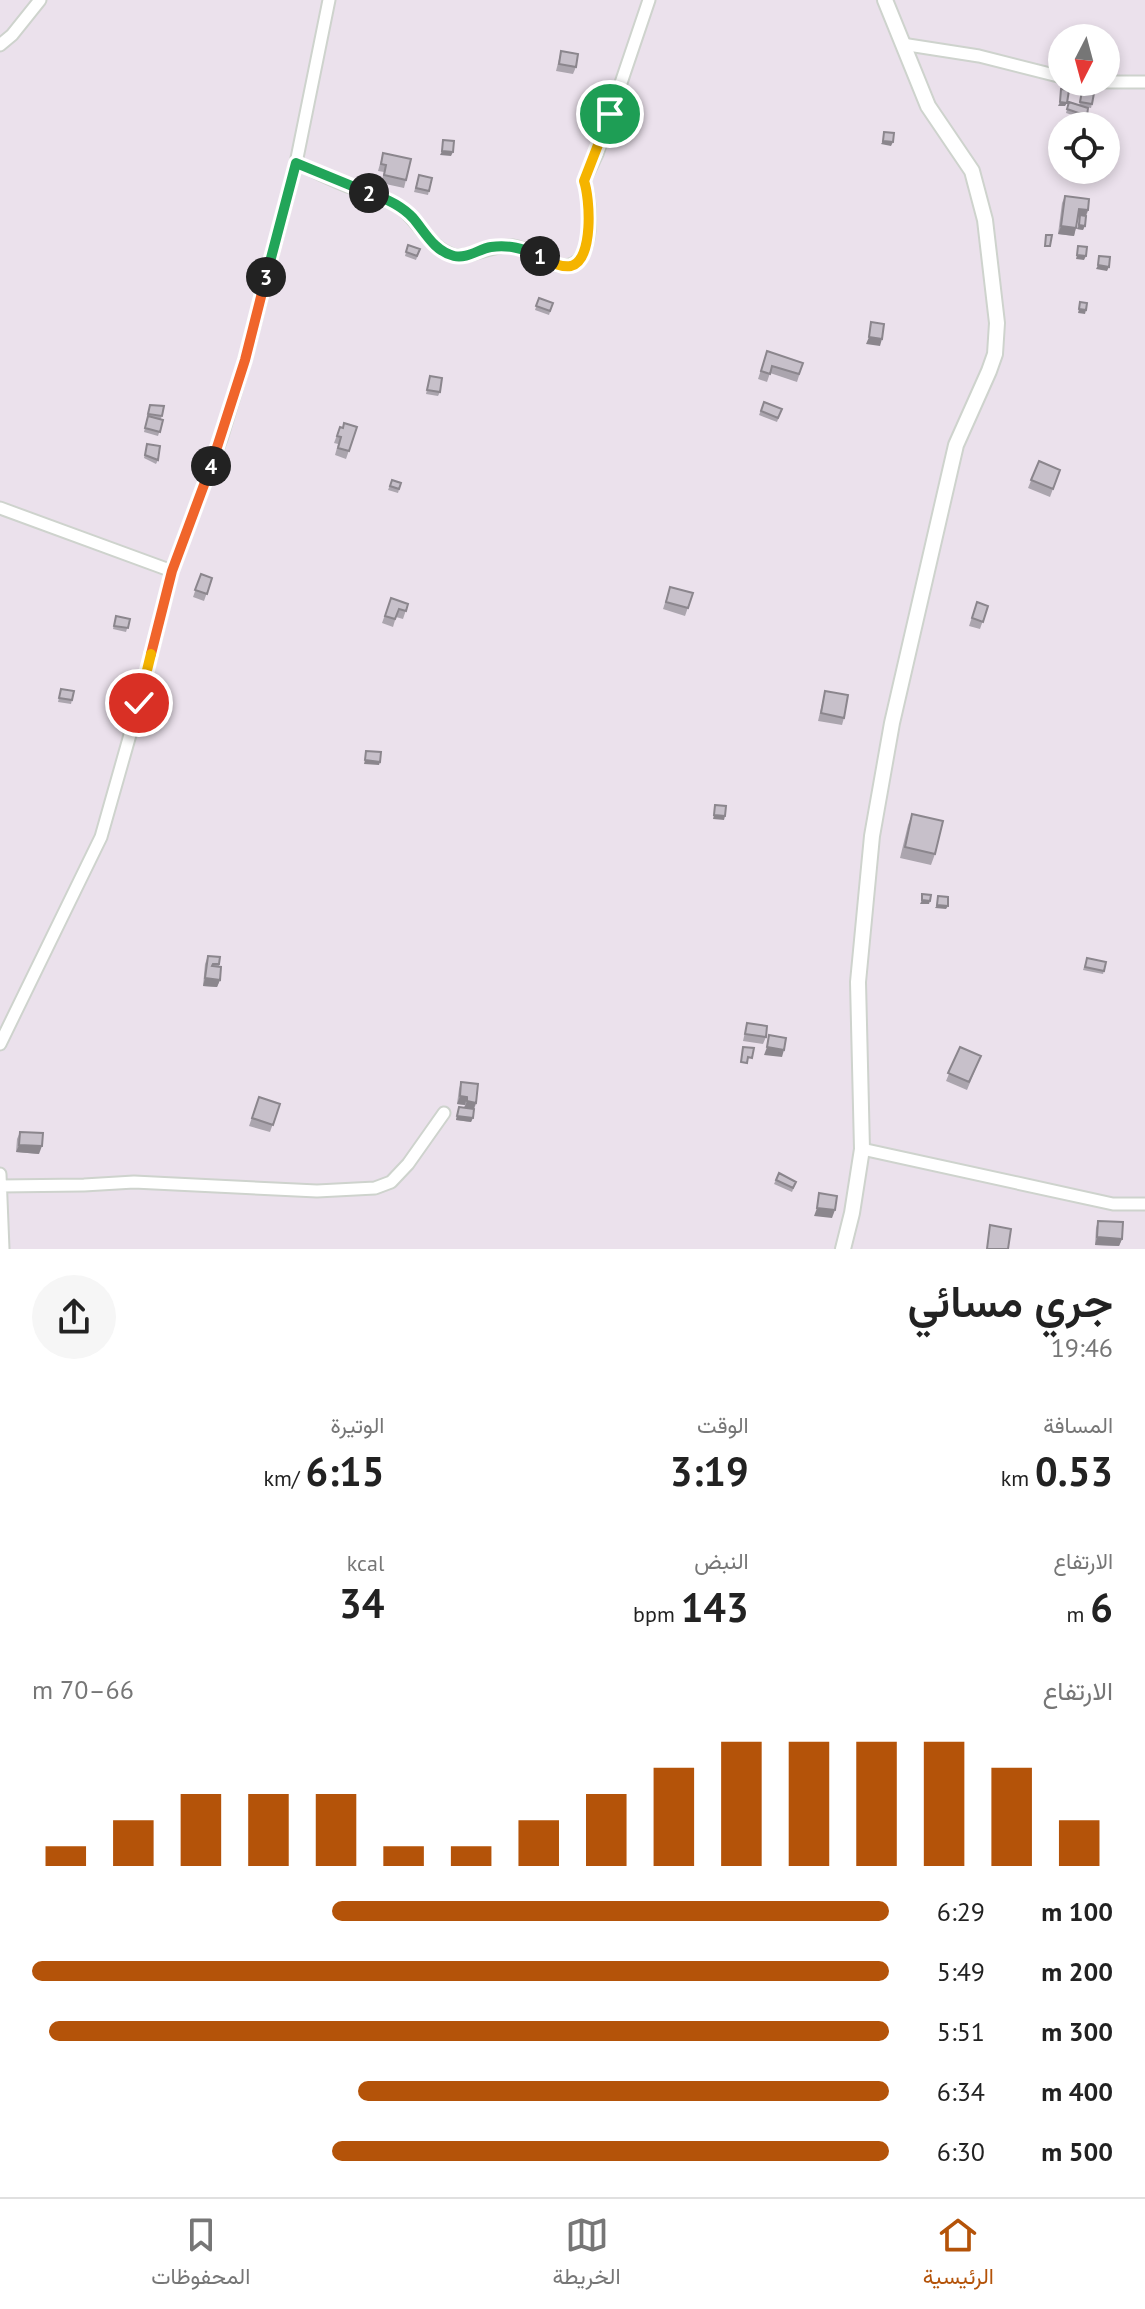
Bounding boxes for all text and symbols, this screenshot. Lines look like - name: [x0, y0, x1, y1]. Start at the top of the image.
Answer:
- north arrow: [1048, 24, 1120, 96]
- map controls: [1048, 24, 1120, 184]
- pin: [576, 80, 644, 148]
- icon: arrive: [588, 92, 632, 136]
- button: locate: [1048, 112, 1120, 184]
- pin: 2: [349, 173, 389, 213]
- text: 2: [363, 179, 375, 207]
- pin: 1: [520, 236, 560, 276]
- text: 1: [534, 242, 546, 270]
- pin: 3: [246, 257, 286, 297]
- text: 3: [260, 263, 272, 291]
- pin: 4: [191, 446, 231, 486]
- text: 4: [205, 452, 217, 480]
- pin: [105, 669, 173, 737]
- icon: check: [117, 681, 161, 725]
- text: جري مسائي: [907, 1272, 1113, 1329]
- button: share: [32, 1275, 116, 1359]
- text: 19:46: [1051, 1331, 1113, 1364]
- text: الوتيرة: [331, 1411, 384, 1439]
- text: الوقت: [697, 1411, 749, 1439]
- text: المسافة: [1043, 1411, 1113, 1439]
- text: 6:15: [306, 1445, 384, 1497]
- text: 3:19: [670, 1445, 749, 1497]
- text: 0.53: [1035, 1445, 1113, 1497]
- text: /km: [263, 1464, 306, 1492]
- text: km: [1001, 1464, 1035, 1492]
- text: النبض: [694, 1547, 749, 1575]
- text: الارتفاع: [1053, 1547, 1113, 1575]
- text: kcal: [347, 1549, 384, 1577]
- text: 34: [339, 1577, 384, 1629]
- text: 143: [681, 1581, 749, 1633]
- text: 6: [1090, 1581, 1113, 1633]
- text: bpm: [633, 1600, 681, 1628]
- text: m: [1067, 1600, 1090, 1628]
- text: 66–70 m: [32, 1673, 134, 1706]
- text: الارتفاع: [1042, 1674, 1113, 1707]
- text: 6:29: [937, 1895, 985, 1928]
- text: 100 m: [1041, 1895, 1113, 1928]
- text: 5:49: [937, 1955, 985, 1988]
- text: 200 m: [1041, 1955, 1113, 1988]
- text: 5:51: [937, 2015, 985, 2048]
- text: 300 m: [1041, 2015, 1113, 2048]
- text: 6:34: [937, 2075, 985, 2108]
- text: 400 m: [1041, 2075, 1113, 2108]
- text: 6:30: [937, 2135, 985, 2168]
- text: 500 m: [1041, 2135, 1113, 2168]
- tab: المحفوظات: [151, 2213, 250, 2296]
- tab: الخريطة: [552, 2213, 621, 2296]
- tab: الرئيسية: [923, 2213, 994, 2296]

